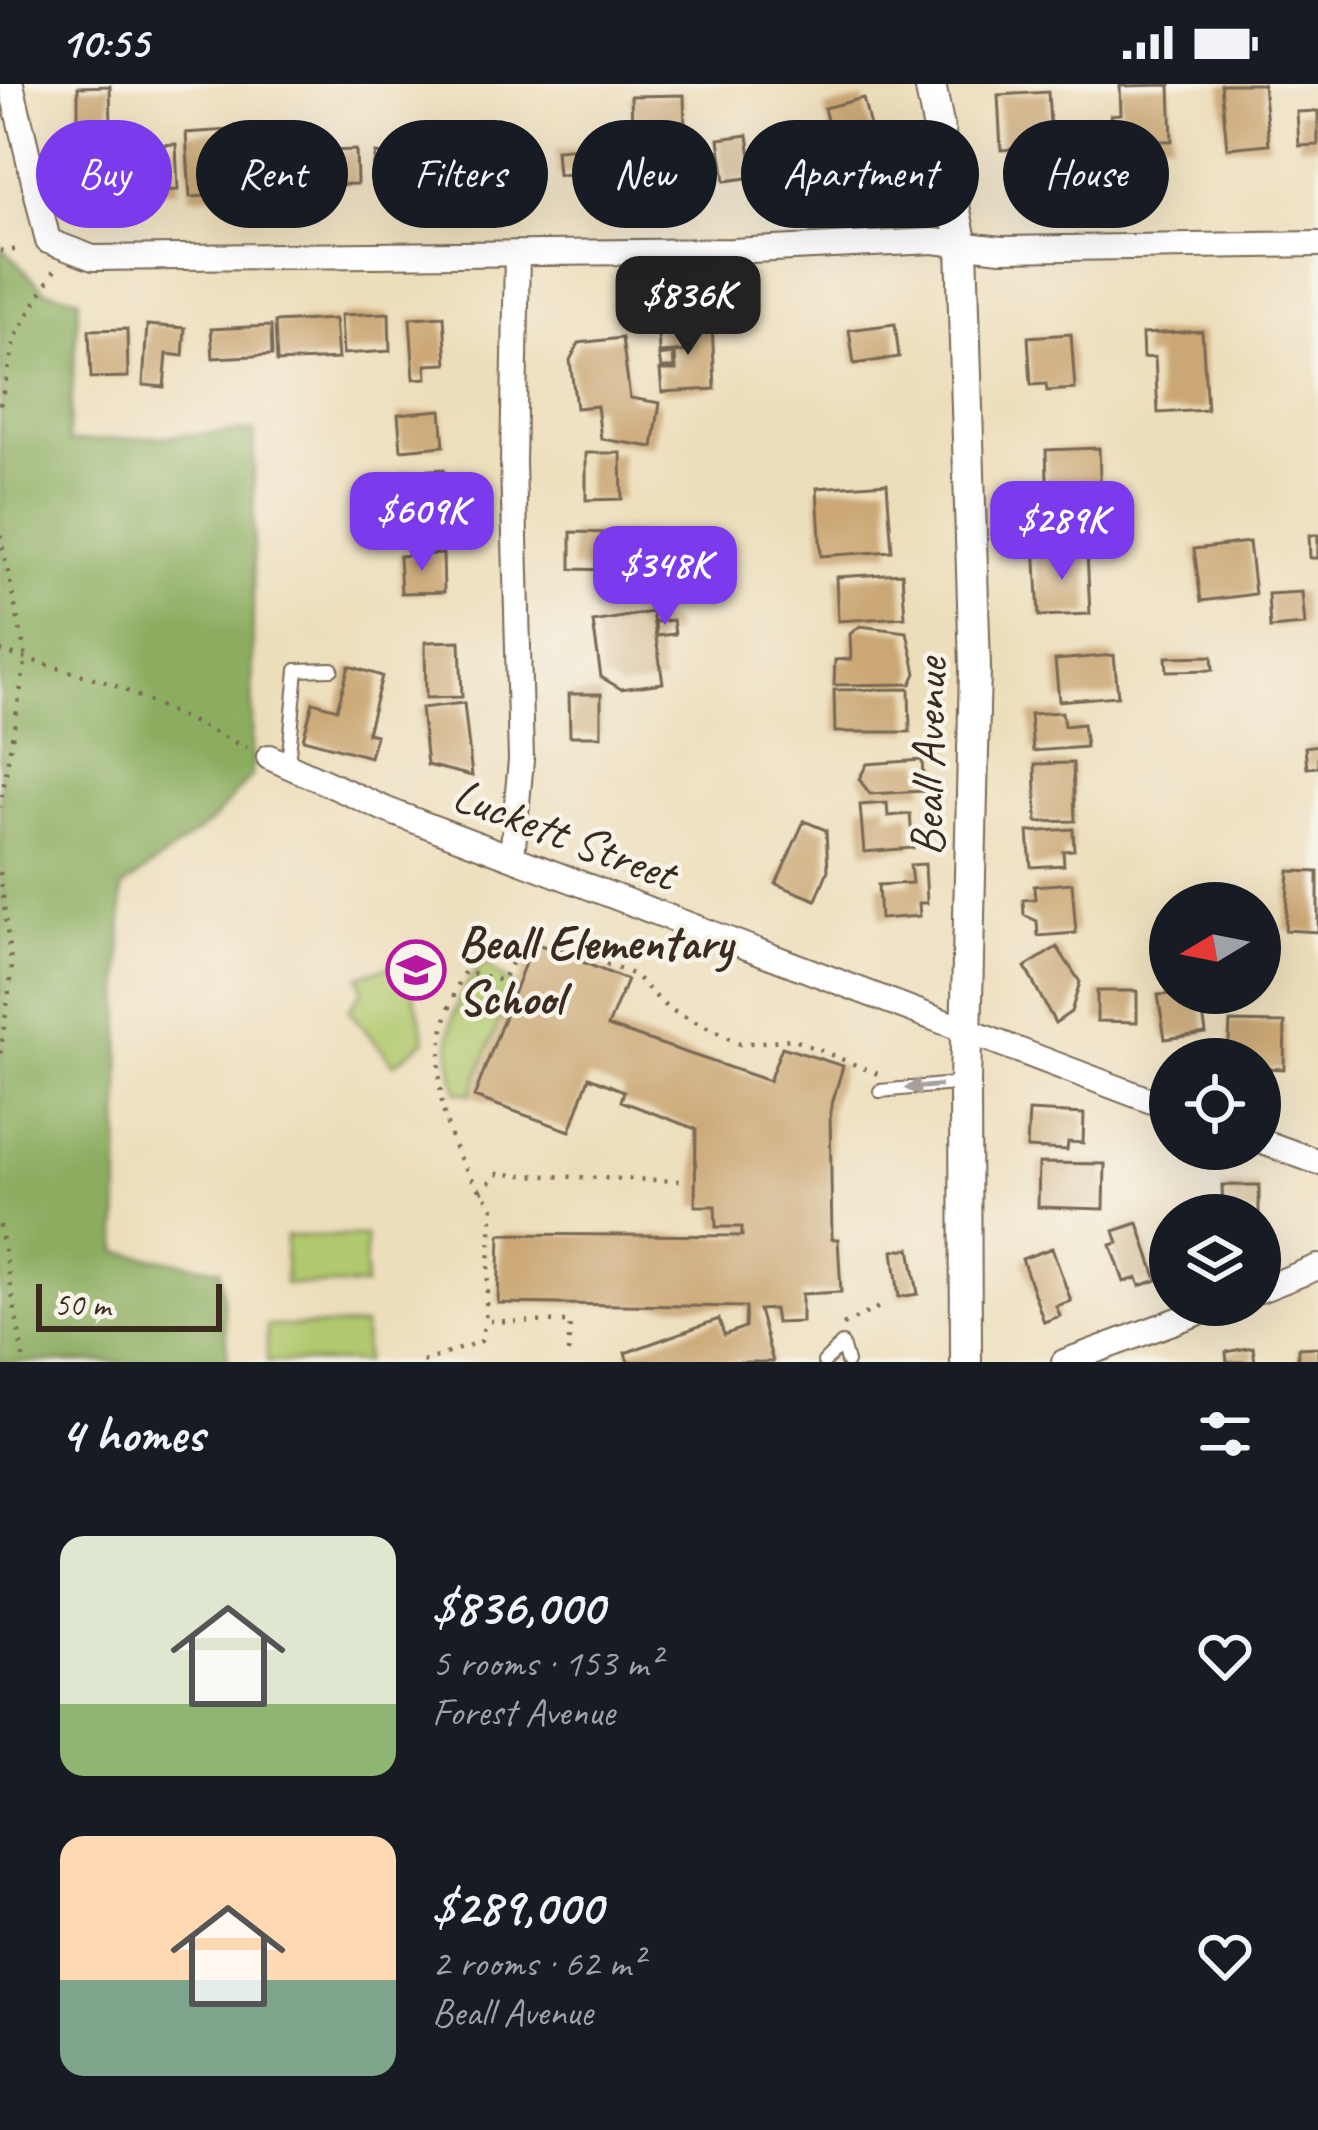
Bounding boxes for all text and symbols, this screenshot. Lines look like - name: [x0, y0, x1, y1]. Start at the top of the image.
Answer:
- text: 10:55: [60, 14, 148, 71]
- chip: Buy: [36, 120, 172, 228]
- chip: Rent: [196, 120, 348, 228]
- chip: Filters: [372, 120, 548, 228]
- chip: New: [572, 120, 717, 228]
- chip: Apartment: [741, 120, 979, 228]
- chip: House: [1003, 120, 1169, 228]
- pin: $836K: [604, 256, 772, 358]
- text: $836K: [643, 270, 733, 319]
- pin: $609K: [338, 472, 506, 574]
- pin: $289K: [978, 481, 1146, 583]
- text: $609K: [377, 486, 467, 535]
- text: $289K: [1017, 495, 1107, 544]
- pin: $348K: [581, 526, 749, 628]
- text: $348K: [620, 540, 710, 589]
- street label: Beall Avenue: [896, 654, 960, 856]
- street label: Luckett Street: [445, 764, 688, 905]
- north arrow: [1149, 882, 1281, 1014]
- map controls: [1149, 882, 1281, 1326]
- place label: Beall Elementary School: [458, 913, 736, 1028]
- school or university icon: Beall Elementary School: [385, 939, 447, 1001]
- button: locate: [1149, 1038, 1281, 1170]
- one-way arrow: [904, 1078, 941, 1097]
- button: layers: [1149, 1194, 1281, 1326]
- scale bar: [36, 1278, 222, 1331]
- text: 50 m: [54, 1284, 110, 1326]
- icon: filters: [1192, 1401, 1258, 1467]
- text: 4 homes: [60, 1402, 204, 1466]
- text: $836,000: [432, 1575, 604, 1639]
- icon: home: [156, 1584, 300, 1728]
- icon: heart: [1192, 1623, 1258, 1689]
- text: 5 rooms · 153 m²: [432, 1639, 660, 1688]
- text: Forest Avenue: [432, 1688, 615, 1737]
- text: $289,000: [432, 1875, 602, 1939]
- icon: home: [156, 1884, 300, 2028]
- icon: heart: [1192, 1923, 1258, 1989]
- text: 2 rooms · 62 m²: [432, 1939, 643, 1988]
- text: Beall Avenue: [432, 1988, 593, 2037]

